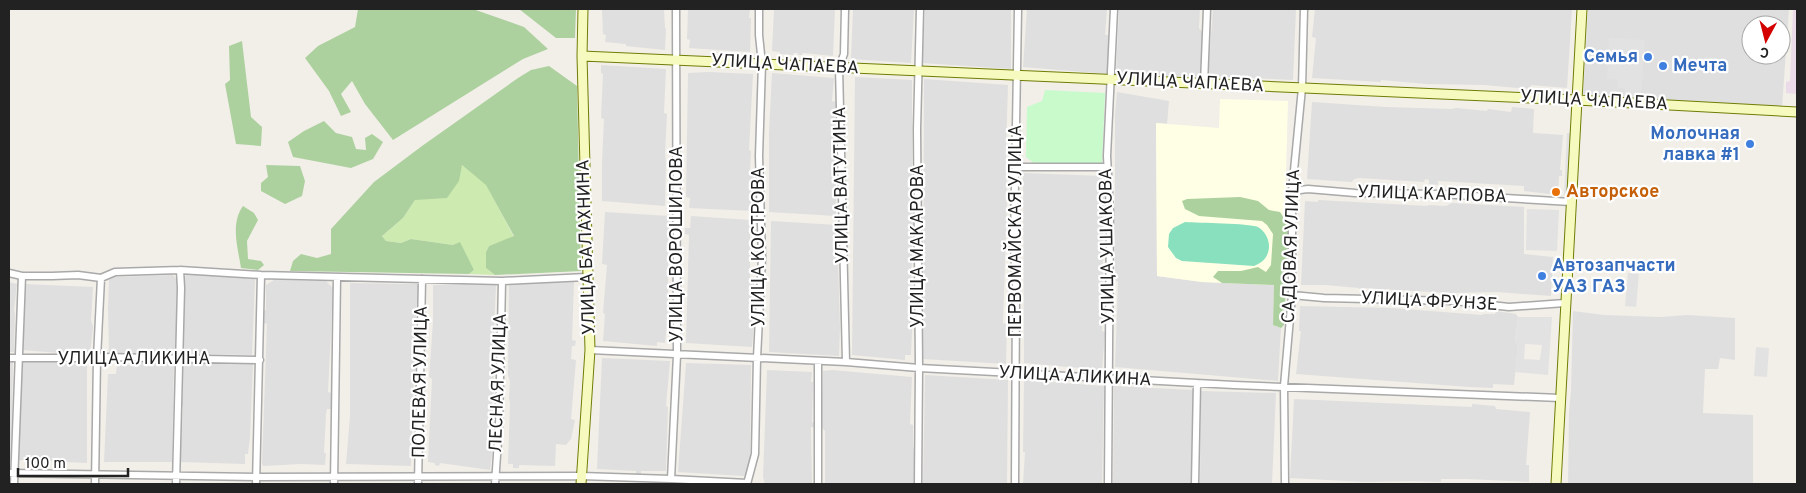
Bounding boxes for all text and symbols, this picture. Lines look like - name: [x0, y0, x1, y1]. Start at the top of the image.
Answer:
- north arrow: [1741, 15, 1791, 65]
- text: С: [1759, 42, 1770, 60]
- place label: Семья: [1584, 46, 1638, 69]
- street label: УЛИЦА ЧАПАЕВА: [710, 50, 860, 80]
- marker: Семья: [1642, 51, 1654, 63]
- place label: Мечта: [1673, 55, 1727, 78]
- marker: Мечта: [1657, 60, 1669, 72]
- street label: УЛИЦА ЧАПАЕВА: [1115, 68, 1265, 98]
- street label: УЛИЦА ЧАПАЕВА: [1519, 86, 1669, 116]
- street label: УЛИЦА ВАТУТИНА: [829, 106, 855, 264]
- place label: Молочная лавка #1: [1650, 123, 1740, 167]
- street label: ПЕРВОМАЙСКАЯ УЛИЦА: [1003, 124, 1028, 338]
- marker: Молочная лавка #1: [1744, 138, 1756, 150]
- street label: УЛИЦА ВОРОШИЛОВА: [666, 146, 689, 343]
- street label: УЛИЦА БАЛАХНИНА: [572, 159, 602, 335]
- street label: УЛИЦА МАКАРОВА: [907, 164, 930, 328]
- street label: УЛИЦА КОСТРОВА: [748, 167, 771, 327]
- street label: УЛИЦА УШАКОВА: [1095, 168, 1121, 324]
- street label: САДОВАЯ УЛИЦА: [1278, 168, 1306, 324]
- street label: УЛИЦА КАРПОВА: [1357, 181, 1507, 209]
- place label: Авторское: [1566, 181, 1659, 204]
- marker: Авторское: [1550, 186, 1562, 198]
- place label: Автозапчасти УАЗ ГАЗ: [1552, 255, 1676, 299]
- marker: Автозапчасти УАЗ ГАЗ: [1536, 270, 1548, 282]
- street label: УЛИЦА ФРУНЗЕ: [1360, 287, 1498, 317]
- street label: ПОЛЕВАЯ УЛИЦА: [408, 306, 434, 458]
- street label: ЛЕСНАЯ УЛИЦА: [485, 313, 513, 453]
- street label: УЛИЦА АЛИКИНА: [57, 348, 211, 371]
- street label: УЛИЦА АЛИКИНА: [998, 362, 1152, 392]
- scale bar: [18, 446, 128, 478]
- text: 100 m: [25, 455, 66, 474]

